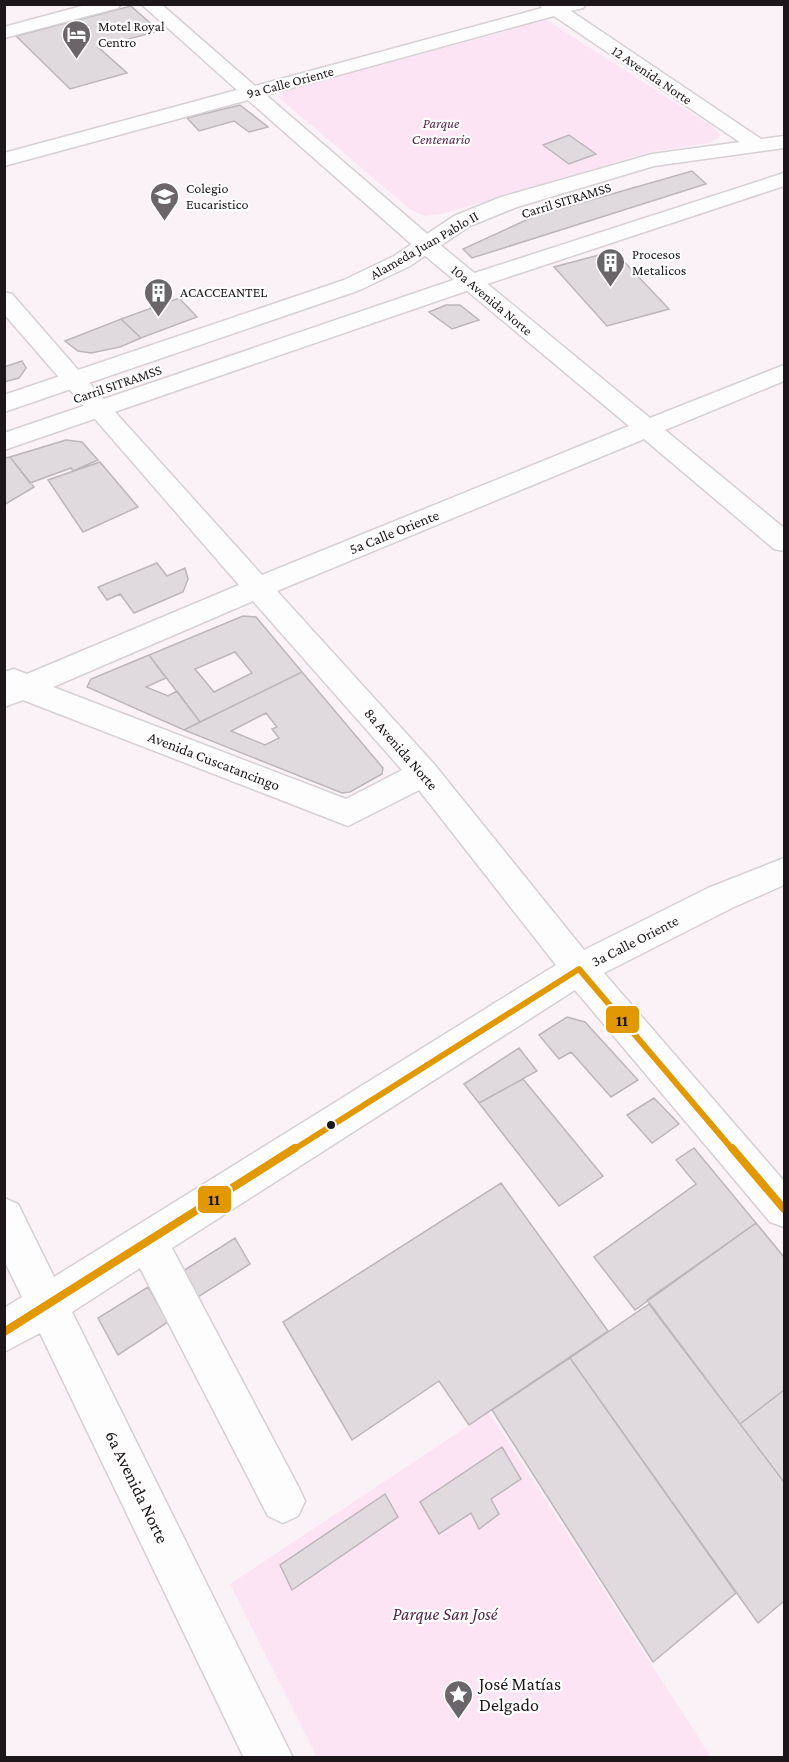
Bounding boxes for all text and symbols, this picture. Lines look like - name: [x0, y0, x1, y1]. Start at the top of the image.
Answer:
- hotel icon: Motel Royal Centro: [61, 18, 93, 60]
- place label: Motel Royal Centro: [98, 18, 165, 50]
- street label: 12 Avenida Norte: [609, 42, 695, 108]
- street label: 9a Calle Oriente: [245, 63, 335, 101]
- park label: Parque Centenario: [412, 115, 470, 147]
- street label: Carril SITRAMSS: [519, 179, 613, 221]
- school or university icon: Colegio Eucaristico: [149, 180, 181, 222]
- place label: Colegio Eucaristico: [186, 180, 248, 212]
- street label: Alameda Juan Pablo II: [367, 207, 481, 283]
- building icon: Procesos Metalicos: [595, 246, 627, 288]
- place label: Procesos Metalicos: [632, 246, 686, 278]
- street label: 10a Avenida Norte: [448, 261, 536, 339]
- building icon: ACACCEANTEL: [143, 276, 175, 318]
- place label: ACACCEANTEL: [180, 284, 267, 300]
- street label: Carril SITRAMSS: [70, 361, 164, 407]
- street label: 5a Calle Oriente: [347, 507, 442, 557]
- street label: 8a Avenida Norte: [361, 705, 441, 793]
- street label: Avenida Cuscatancingo: [146, 728, 282, 794]
- street label: 3a Calle Oriente: [589, 912, 681, 970]
- line badge: 11: [605, 1005, 640, 1034]
- text: 11: [616, 1012, 628, 1029]
- unlabelled marker: [325, 1119, 337, 1131]
- line badge: 11: [197, 1185, 232, 1214]
- text: 11: [208, 1191, 220, 1208]
- street label: 6a Avenida Norte: [101, 1427, 173, 1547]
- park label: Parque San José: [392, 1604, 499, 1624]
- place label: José Matías Delgado: [477, 1674, 561, 1715]
- place icon: José Matías Delgado: [442, 1678, 474, 1720]

